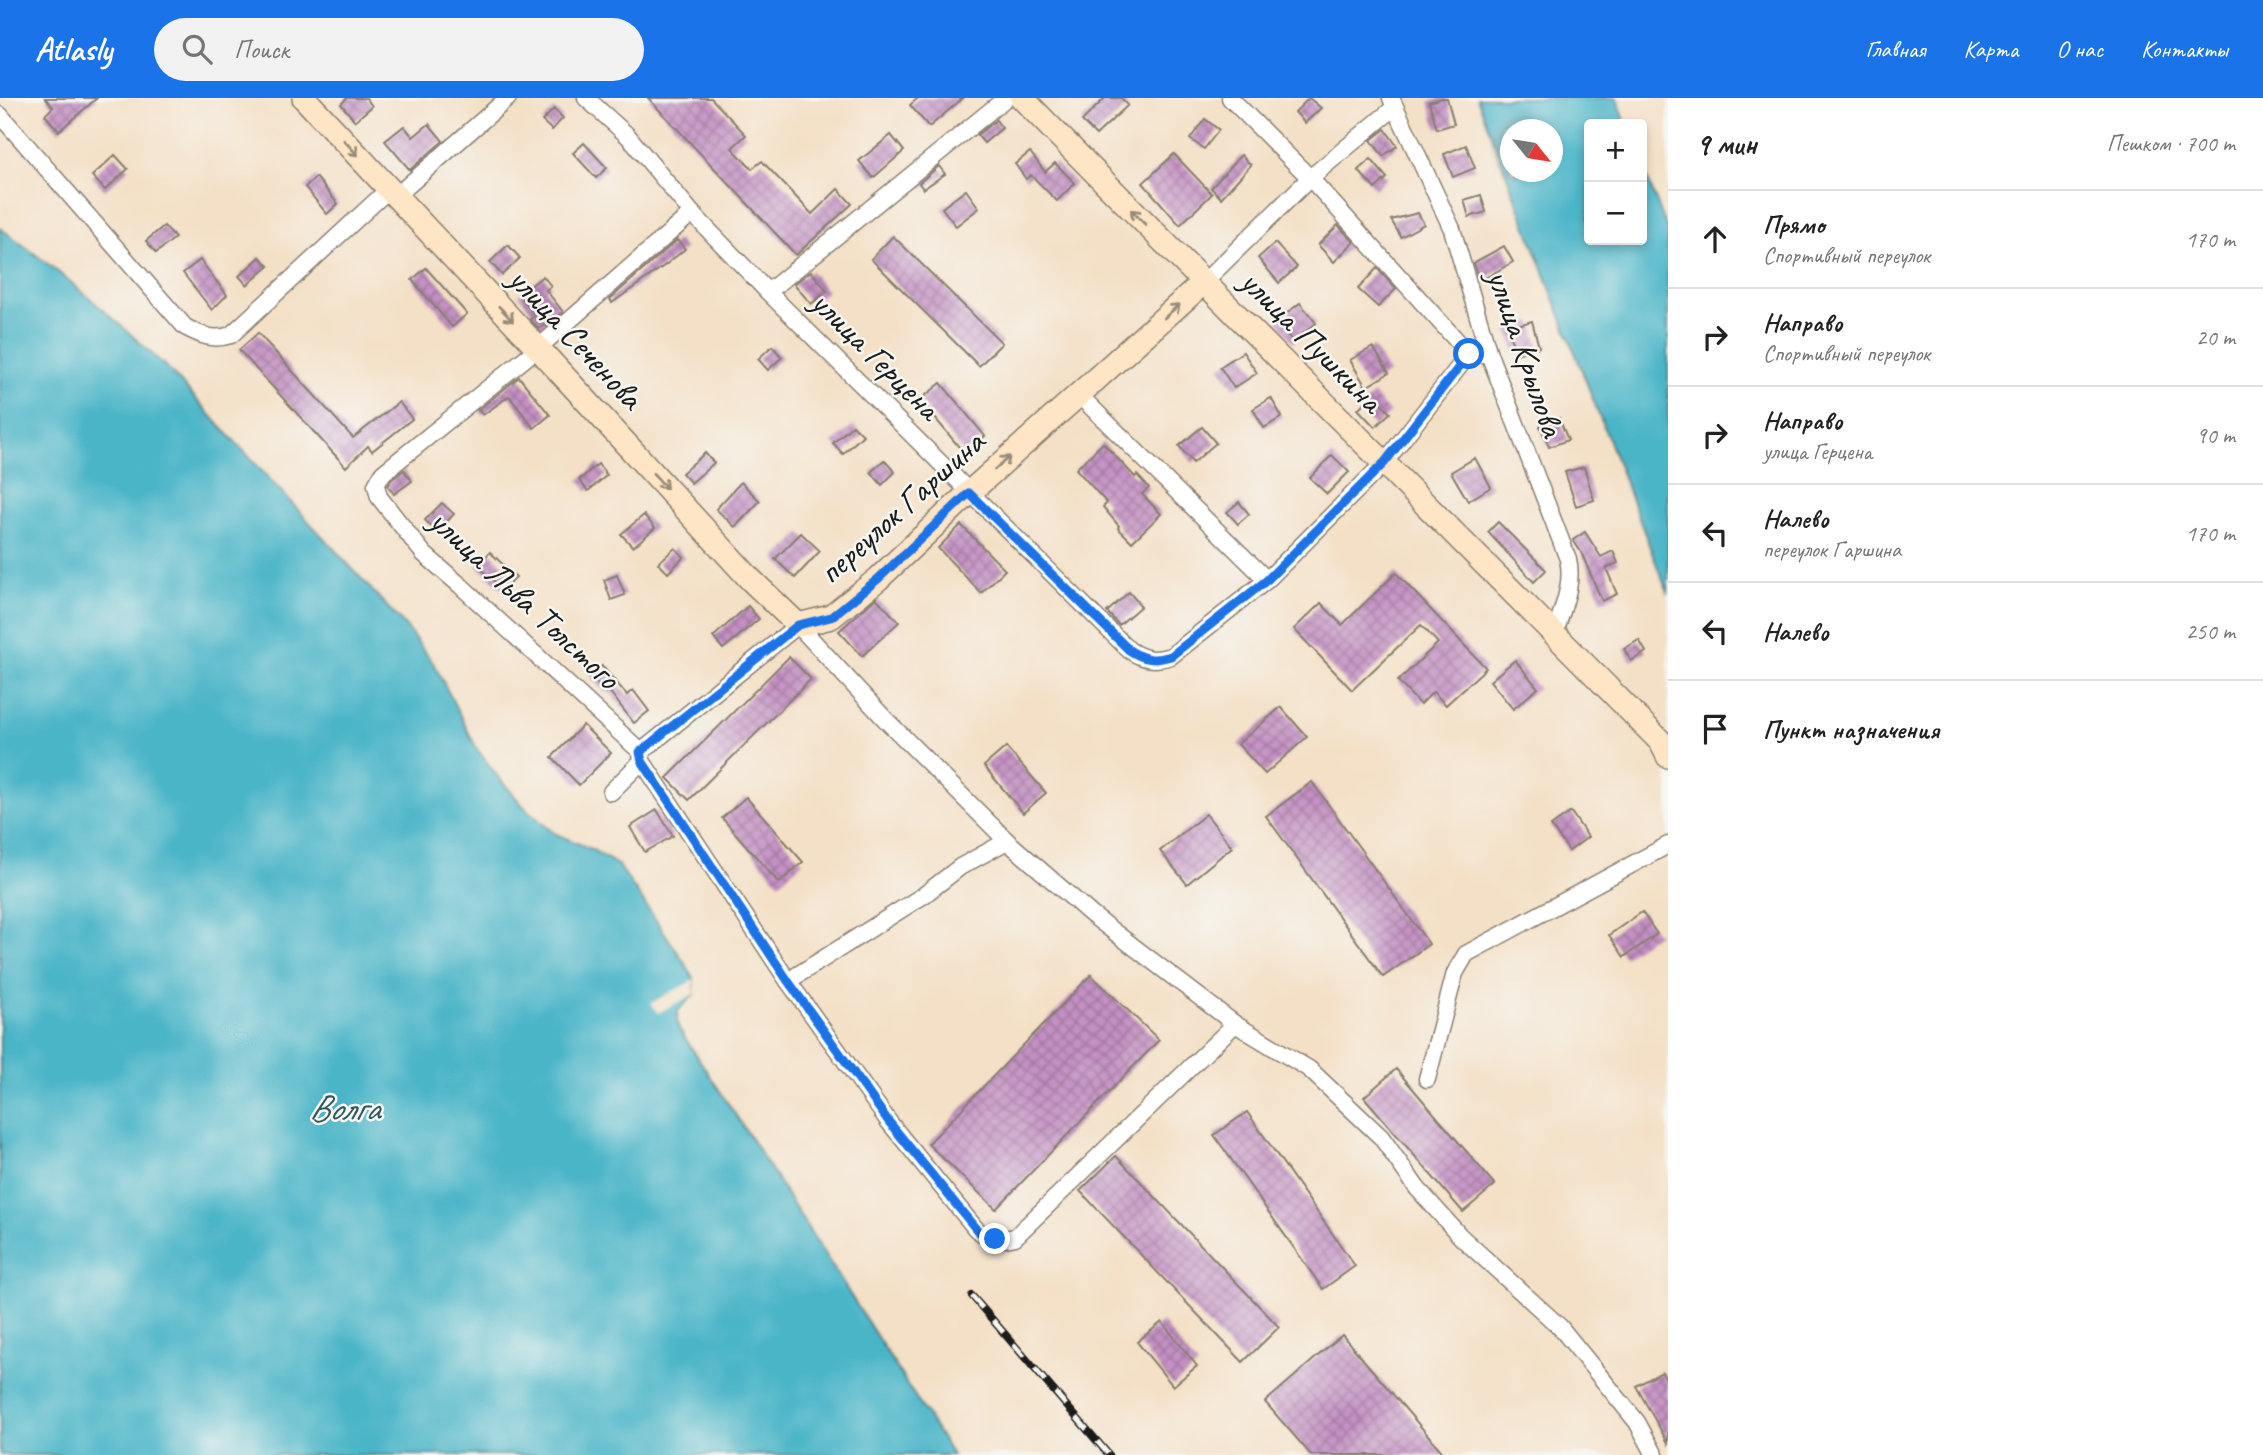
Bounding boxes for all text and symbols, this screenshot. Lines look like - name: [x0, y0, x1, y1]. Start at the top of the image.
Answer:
- search box: [154, 18, 644, 81]
- text: Atlasly: [35, 28, 112, 70]
- icon: search: [178, 30, 216, 68]
- text: Поиск: [234, 33, 289, 66]
- text: Главная: [1865, 34, 1926, 64]
- text: Карта: [1964, 34, 2018, 64]
- text: О нас: [2056, 34, 2103, 64]
- text: Контакты: [2141, 34, 2228, 64]
- north arrow: [1500, 119, 1563, 182]
- map controls: [1584, 119, 1647, 245]
- button: +: [1584, 119, 1647, 182]
- text: 9 мин: [1696, 125, 1757, 163]
- text: Пешком · 700 m: [2107, 129, 2235, 158]
- one-way arrow: [342, 139, 359, 156]
- button: −: [1584, 182, 1647, 245]
- text: Прямо: [1763, 208, 1825, 241]
- one-way arrow: [1130, 209, 1147, 226]
- icon: ahead: [1696, 220, 1734, 258]
- text: 170 m: [2186, 225, 2235, 254]
- text: Спортивный переулок: [1763, 241, 1930, 270]
- street label: улица Сеченова: [497, 256, 655, 421]
- street label: улица Пушкина: [1229, 258, 1395, 424]
- street label: улица Крылова: [1476, 262, 1576, 444]
- street label: улица Герцена: [800, 279, 952, 431]
- one-way arrow: [1163, 303, 1180, 320]
- one-way arrow: [498, 305, 514, 323]
- text: Направо: [1763, 306, 1842, 339]
- icon: right: [1696, 318, 1734, 356]
- text: 20 m: [2196, 323, 2235, 352]
- route start: [1453, 338, 1484, 369]
- text: Спортивный переулок: [1763, 339, 1930, 368]
- text: Направо: [1763, 404, 1842, 437]
- icon: right: [1696, 416, 1734, 454]
- street label: переулок Гаршина: [808, 418, 996, 594]
- text: 90 m: [2196, 421, 2235, 450]
- text: улица Герцена: [1763, 437, 1872, 466]
- one-way arrow: [993, 455, 1011, 471]
- one-way arrow: [652, 472, 668, 490]
- street label: улица Льва Толстого: [418, 497, 631, 700]
- text: Налево: [1763, 502, 1829, 535]
- icon: left: [1696, 514, 1734, 552]
- text: 170 m: [2186, 519, 2235, 548]
- text: переулок Гаршина: [1763, 535, 1901, 564]
- icon: left: [1696, 612, 1734, 650]
- text: Налево: [1763, 615, 1829, 648]
- text: 250 m: [2186, 617, 2235, 646]
- icon: arrive: [1696, 710, 1734, 748]
- text: Пункт назначения: [1763, 713, 1939, 746]
- water label: Волга: [309, 1084, 382, 1131]
- route end: [979, 1223, 1010, 1254]

